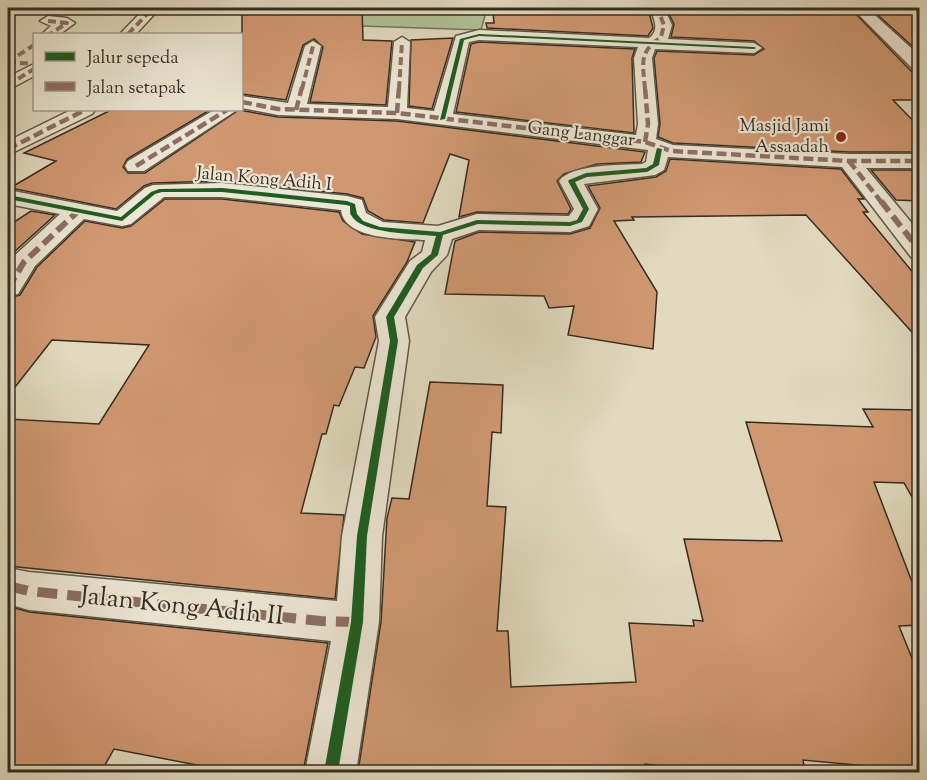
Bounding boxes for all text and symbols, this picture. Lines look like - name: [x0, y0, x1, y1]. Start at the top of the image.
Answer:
- legend: [33, 33, 243, 111]
- text: Jalur sepeda: [86, 46, 178, 72]
- text: Jalan setapak: [86, 76, 186, 102]
- place label: Masjid Jami Assaadah: [739, 114, 829, 161]
- street label: Gang Langgar: [526, 116, 636, 155]
- marker: Masjid Jami Assaadah: [834, 130, 848, 144]
- street label: Jalan Kong Adih I: [194, 161, 333, 199]
- street label: Jalan Kong Adih II: [76, 578, 286, 636]

